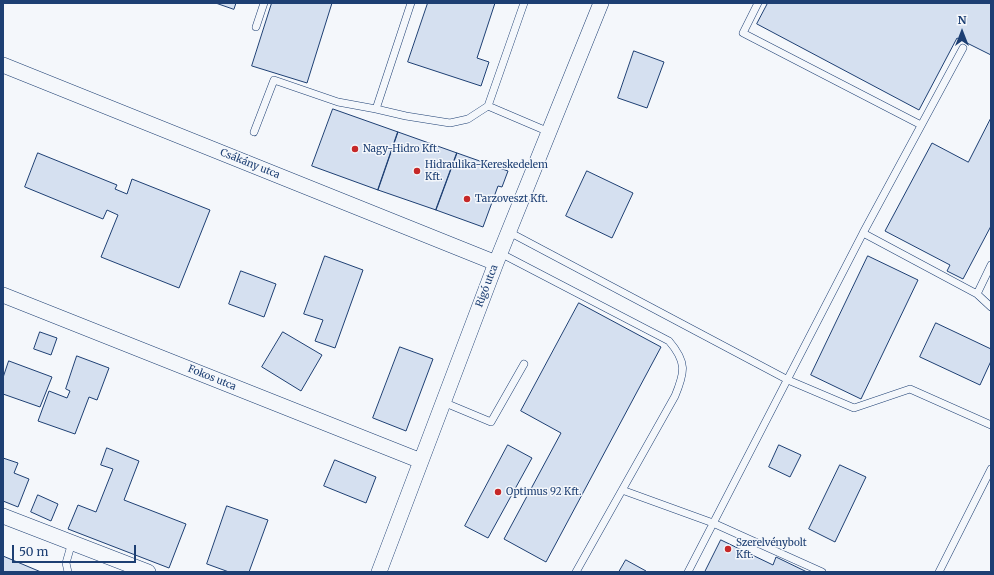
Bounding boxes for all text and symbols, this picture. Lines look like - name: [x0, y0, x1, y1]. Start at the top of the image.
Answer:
- north arrow: [942, 12, 982, 52]
- text: N: [958, 13, 966, 27]
- place label: Nagy-Hidro Kft.: [363, 143, 439, 155]
- marker: Nagy-Hidro Kft.: [350, 144, 360, 154]
- street label: Csákány utca: [218, 147, 282, 181]
- place label: Hidraulika-Kereskedelem Kft.: [425, 159, 548, 182]
- marker: Hidraulika-Kereskedelem Kft.: [412, 166, 422, 176]
- place label: Tarzoveszt Kft.: [475, 193, 548, 205]
- marker: Tarzoveszt Kft.: [462, 194, 472, 204]
- street label: Rigó utca: [473, 263, 501, 309]
- street label: Fokos utca: [186, 363, 238, 393]
- place label: Optimus 92 Kft.: [506, 486, 581, 498]
- marker: Optimus 92 Kft.: [493, 487, 503, 497]
- scale bar: [14, 537, 138, 563]
- place label: Szerelvénybolt Kft.: [736, 537, 807, 560]
- text: 50 m: [19, 544, 48, 559]
- marker: Szerelvénybolt Kft.: [723, 544, 733, 554]

